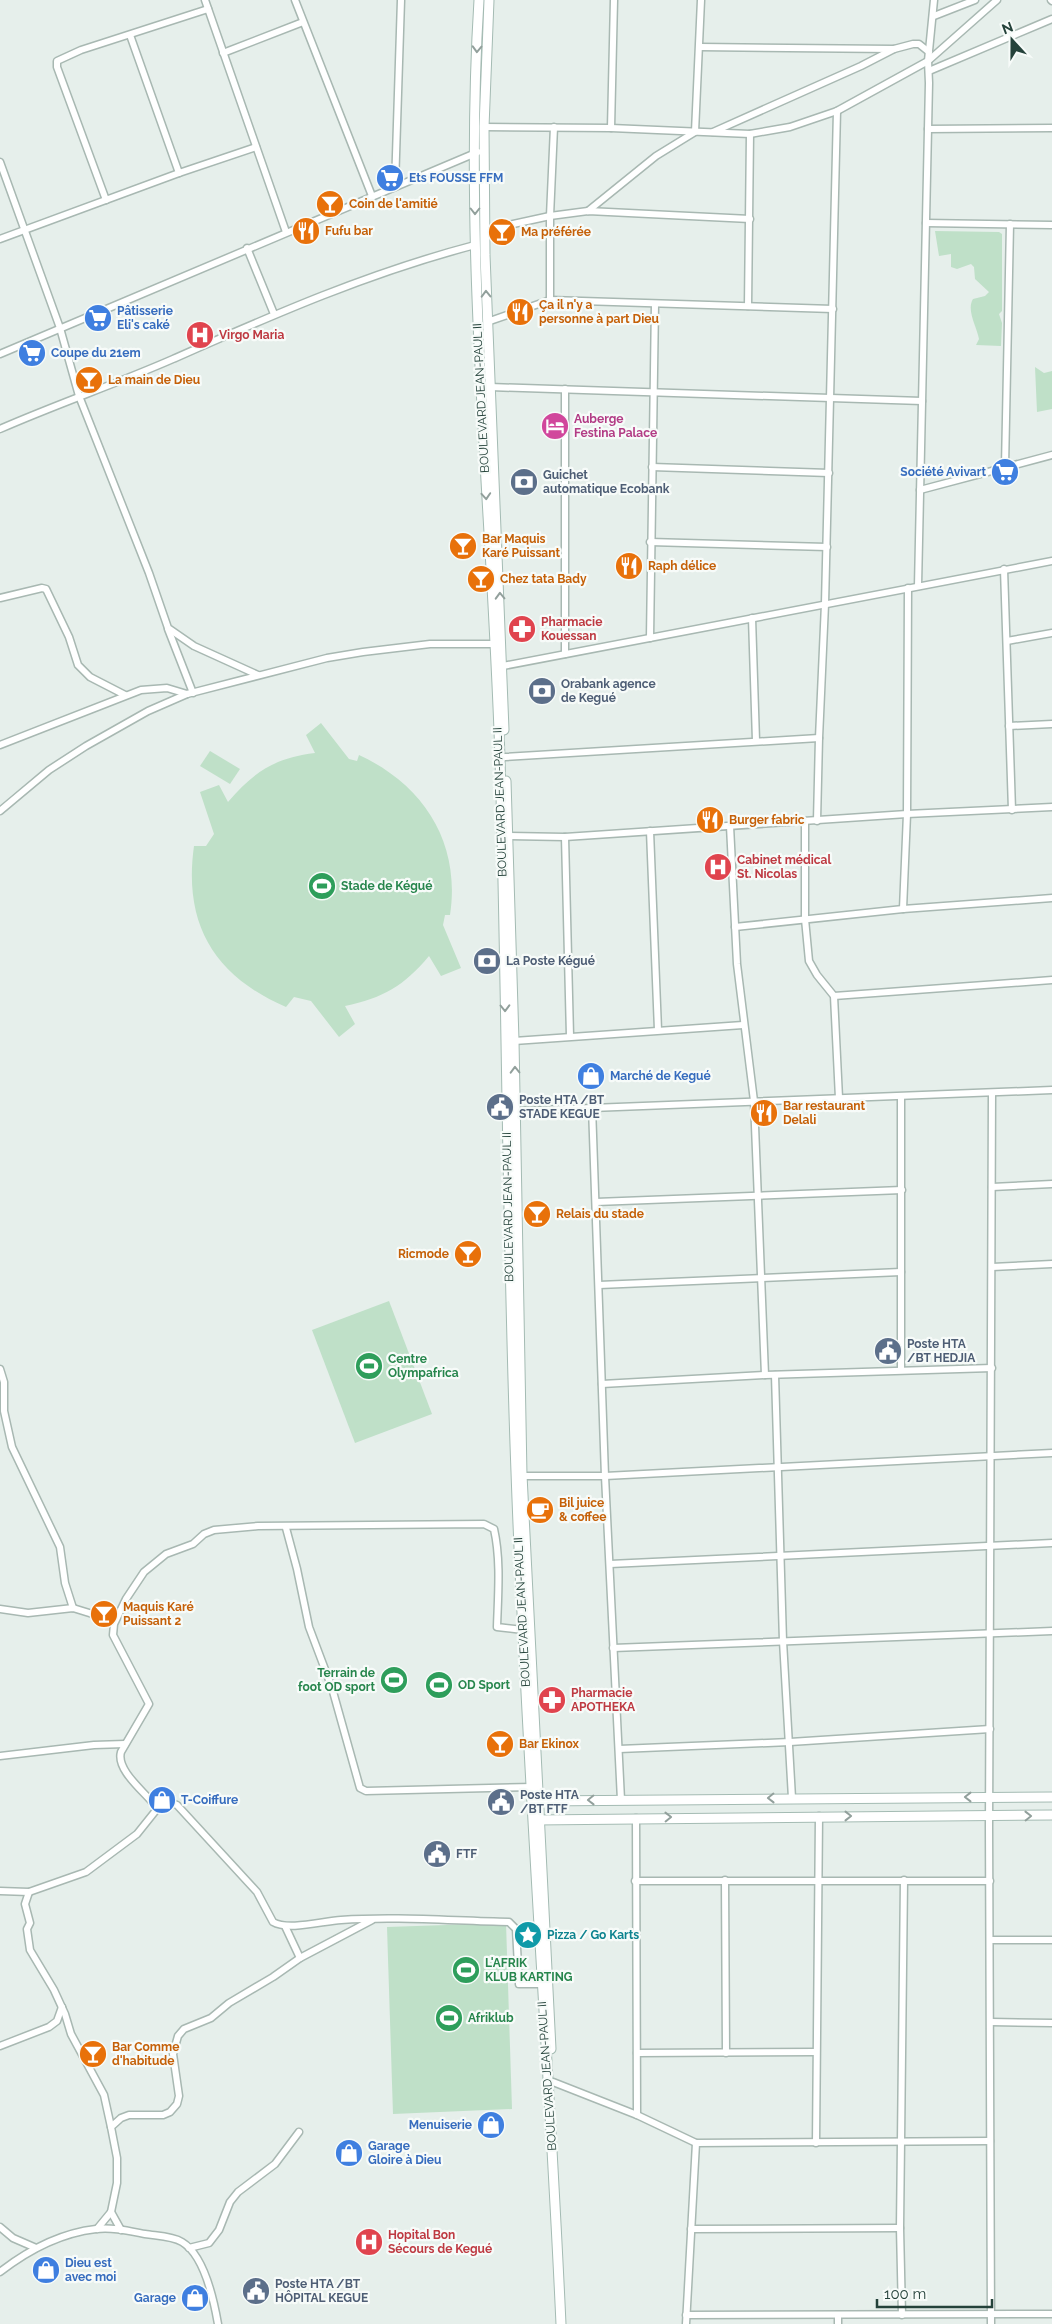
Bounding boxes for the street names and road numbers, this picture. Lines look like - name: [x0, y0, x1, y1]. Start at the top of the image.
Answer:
- street label: BOULEVARD JEAN-PAUL II: [470, 323, 492, 473]
- street label: BOULEVARD JEAN-PAUL II: [490, 727, 510, 877]
- street label: BOULEVARD JEAN-PAUL II: [500, 1132, 516, 1282]
- street label: BOULEVARD JEAN-PAUL II: [511, 1537, 533, 1687]
- street label: BOULEVARD JEAN-PAUL II: [535, 2001, 559, 2151]

